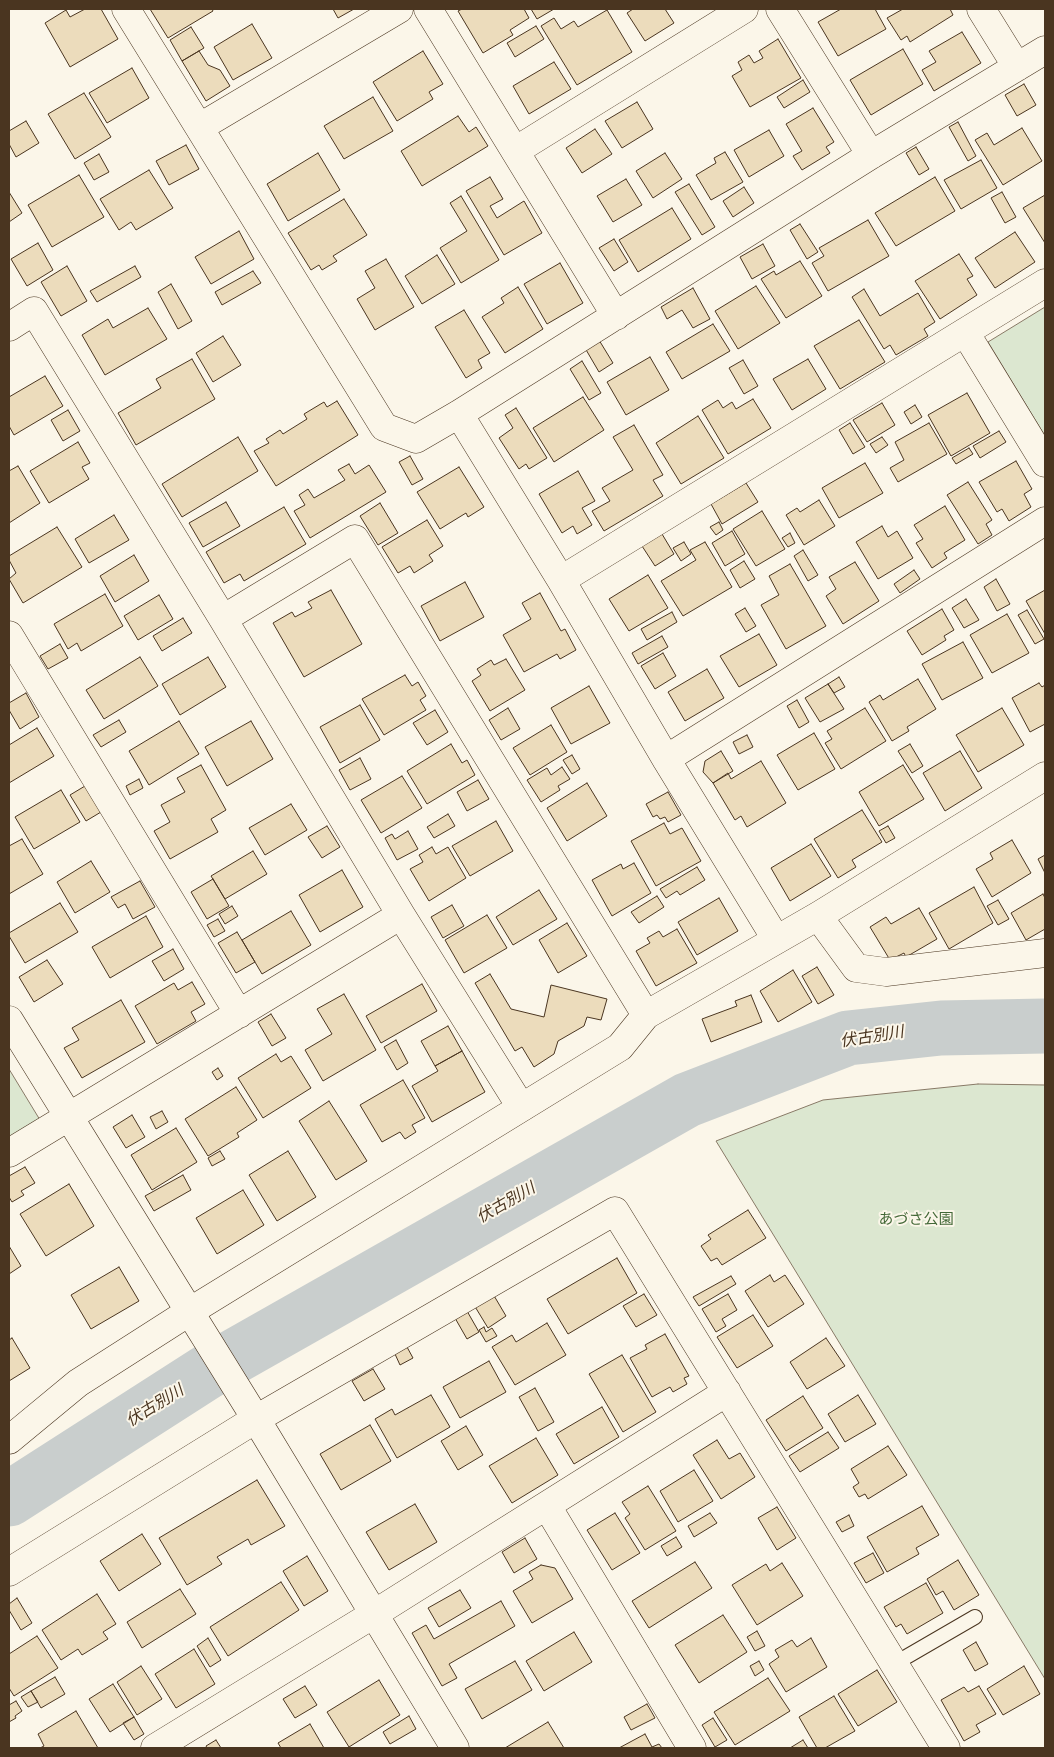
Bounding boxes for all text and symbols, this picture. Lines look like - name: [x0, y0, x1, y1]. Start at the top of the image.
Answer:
- water label: 伏古別川: [839, 1023, 905, 1051]
- water label: 伏古別川: [473, 1179, 539, 1227]
- park label: あづさ公園: [879, 1211, 953, 1229]
- water label: 伏古別川: [123, 1381, 187, 1431]

